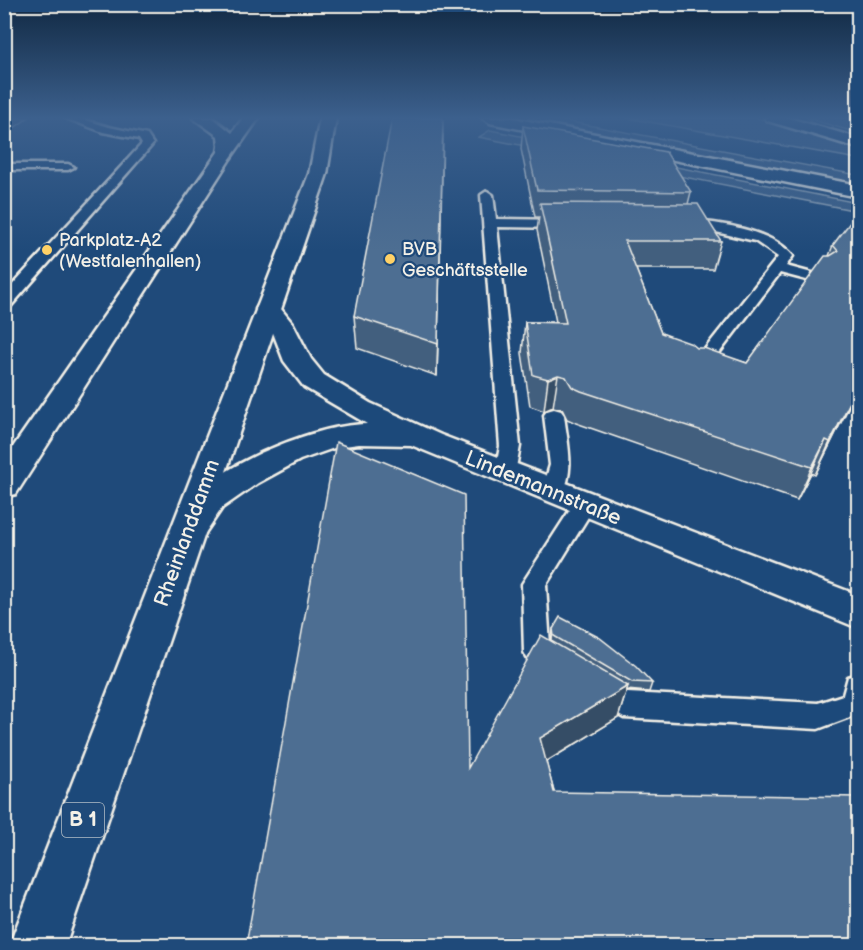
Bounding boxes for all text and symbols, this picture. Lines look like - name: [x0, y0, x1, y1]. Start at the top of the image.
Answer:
- place label: Parkplatz-A2 (Westfalenhallen): [59, 230, 201, 272]
- place label: BVB Geschäftsstelle: [402, 239, 528, 281]
- marker: Parkplatz-A2 (Westfalenhallen): [40, 243, 54, 257]
- marker: BVB Geschäftsstelle: [383, 252, 397, 266]
- street label: Lindemannstraße: [461, 445, 625, 531]
- street label: Rheinlanddamm: [149, 456, 225, 610]
- road number: B 1: [62, 803, 104, 837]

